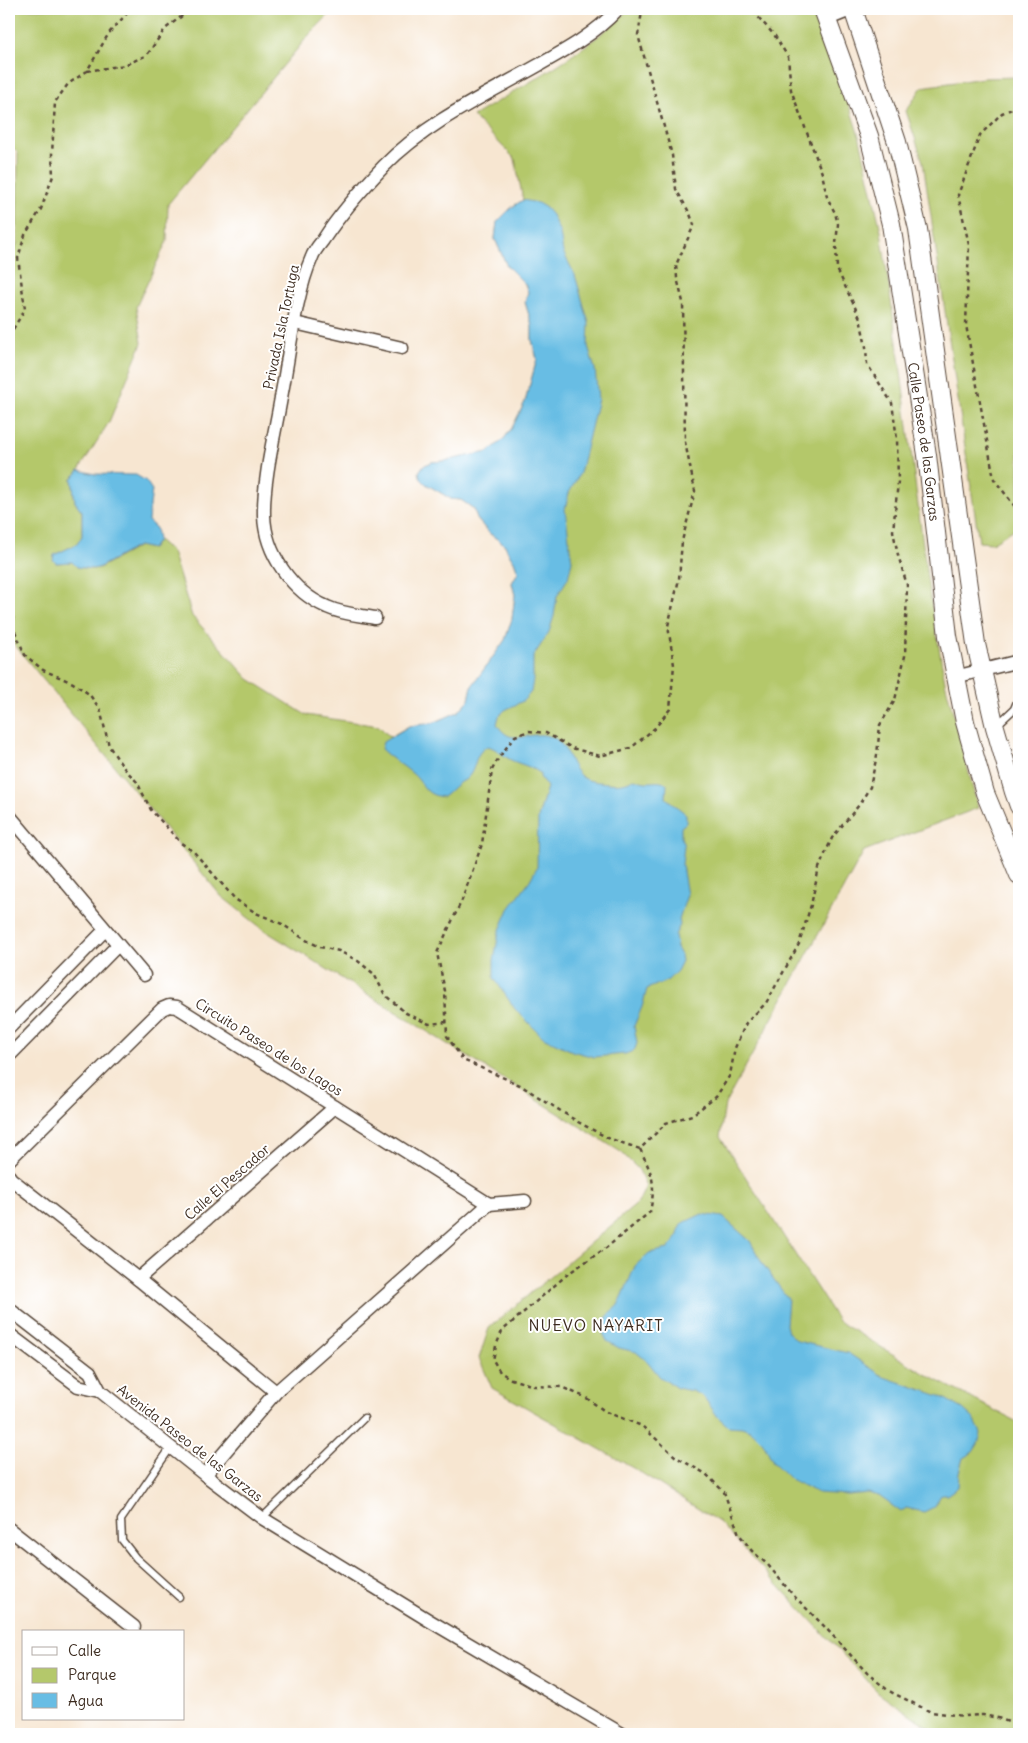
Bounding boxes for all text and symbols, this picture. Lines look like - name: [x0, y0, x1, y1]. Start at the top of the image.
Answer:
- street label: Privada Isla Tortuga: [259, 263, 303, 391]
- street label: Calle Paseo de las Garzas: [904, 361, 944, 522]
- street label: Circuito Paseo de los Lagos: [192, 994, 346, 1100]
- street label: Calle El Pescador: [181, 1140, 274, 1224]
- district label: NUEVO NAYARIT: [528, 1315, 664, 1335]
- street label: Avenida Paseo de las Garzas: [114, 1381, 266, 1505]
- legend: [22, 1630, 185, 1720]
- text: Calle: [68, 1641, 101, 1660]
- text: Parque: [68, 1665, 116, 1684]
- text: Agua: [68, 1691, 104, 1710]

